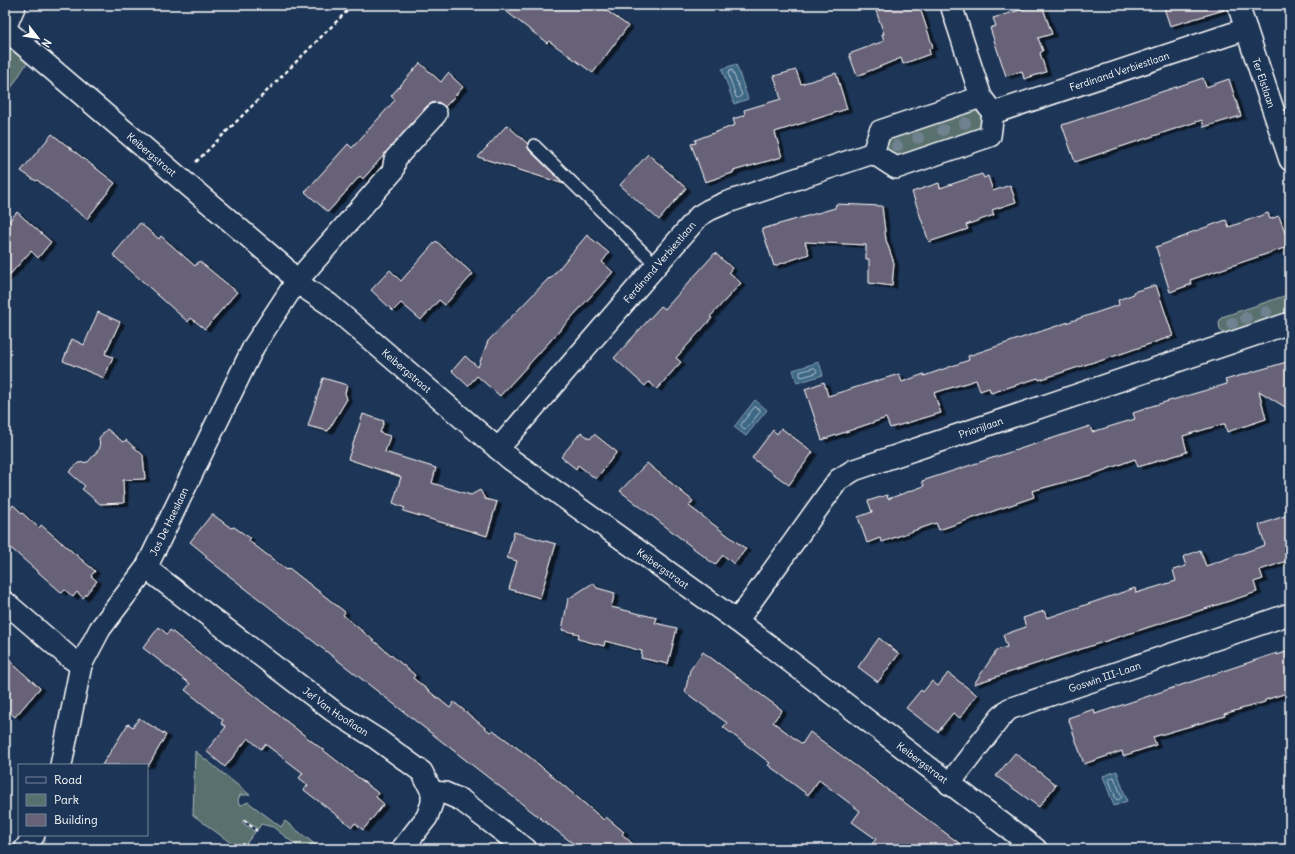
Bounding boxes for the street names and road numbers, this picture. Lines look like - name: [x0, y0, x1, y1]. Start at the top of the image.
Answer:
- street label: Ferdinand Verbiestlaan: [1068, 48, 1171, 94]
- street label: Ter Elstlaan: [1250, 56, 1279, 110]
- street label: Keibergstraat: [124, 130, 180, 179]
- street label: Ferdinand Verbiestlaan: [620, 218, 698, 306]
- street label: Keibergstraat: [379, 346, 435, 396]
- street label: Priorijlaan: [957, 414, 1005, 441]
- street label: Jos De Haeslaan: [147, 485, 191, 558]
- street label: Keibergstraat: [635, 545, 692, 592]
- street label: Goswin III-Laan: [1067, 658, 1143, 695]
- street label: Jef Van Hooflaan: [301, 684, 371, 739]
- street label: Keibergstraat: [894, 739, 951, 786]

